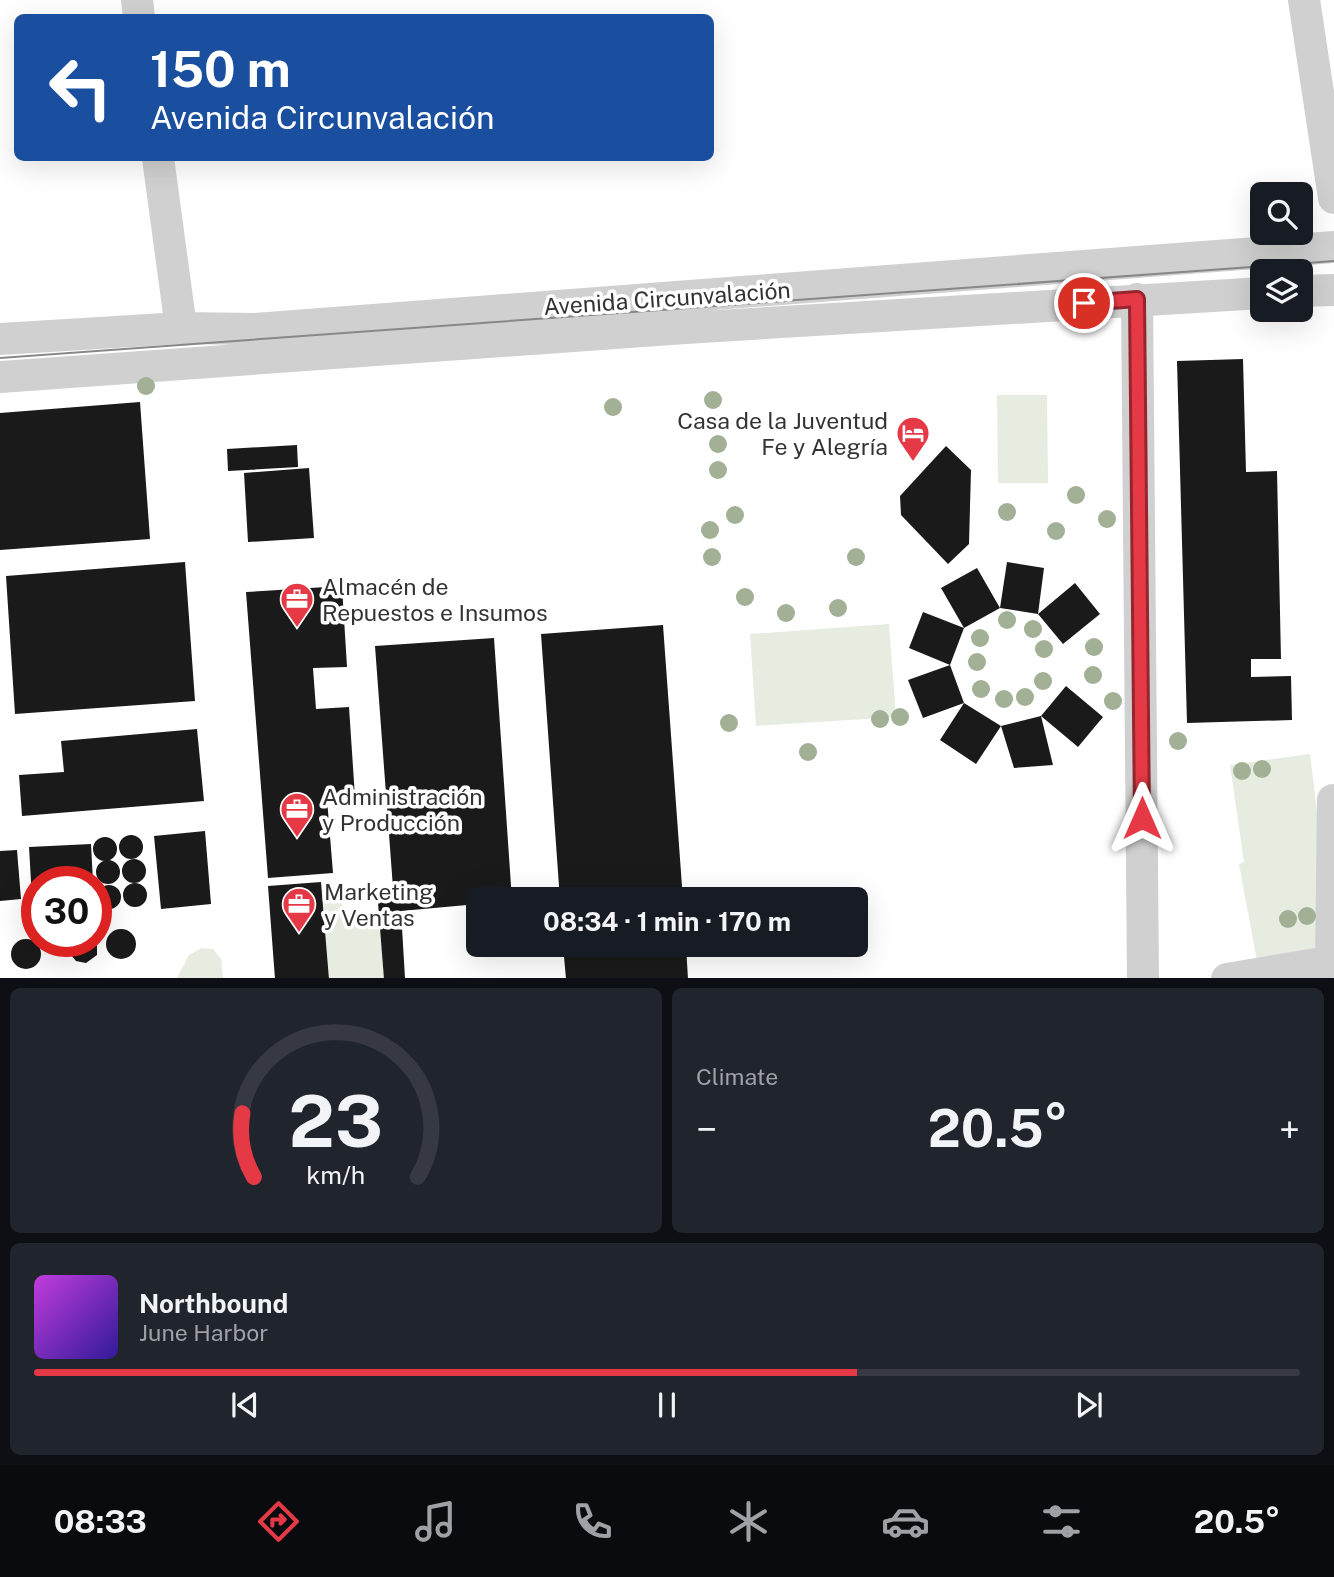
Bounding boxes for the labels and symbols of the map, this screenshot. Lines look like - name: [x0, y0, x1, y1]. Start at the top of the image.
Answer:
- pin: [1054, 273, 1114, 333]
- street label: Avenida Circunvalación: [543, 276, 791, 320]
- place label: Casa de la Juventud Fe y Alegría: [677, 407, 888, 460]
- hotel icon: Casa de la Juventud Fe y Alegría: [894, 414, 932, 463]
- place label: Almacén de Repuestos e Insumos: [322, 573, 548, 626]
- office icon: Almacén de Repuestos e Insumos: [278, 580, 316, 629]
- position arrow: [1105, 781, 1179, 855]
- place label: Administración y Producción: [322, 783, 483, 836]
- office icon: Administración y Producción: [278, 790, 316, 839]
- speed limit sign: 30: [21, 866, 112, 957]
- place label: Marketing y Ventas: [324, 878, 433, 931]
- office icon: Marketing y Ventas: [280, 885, 318, 934]

